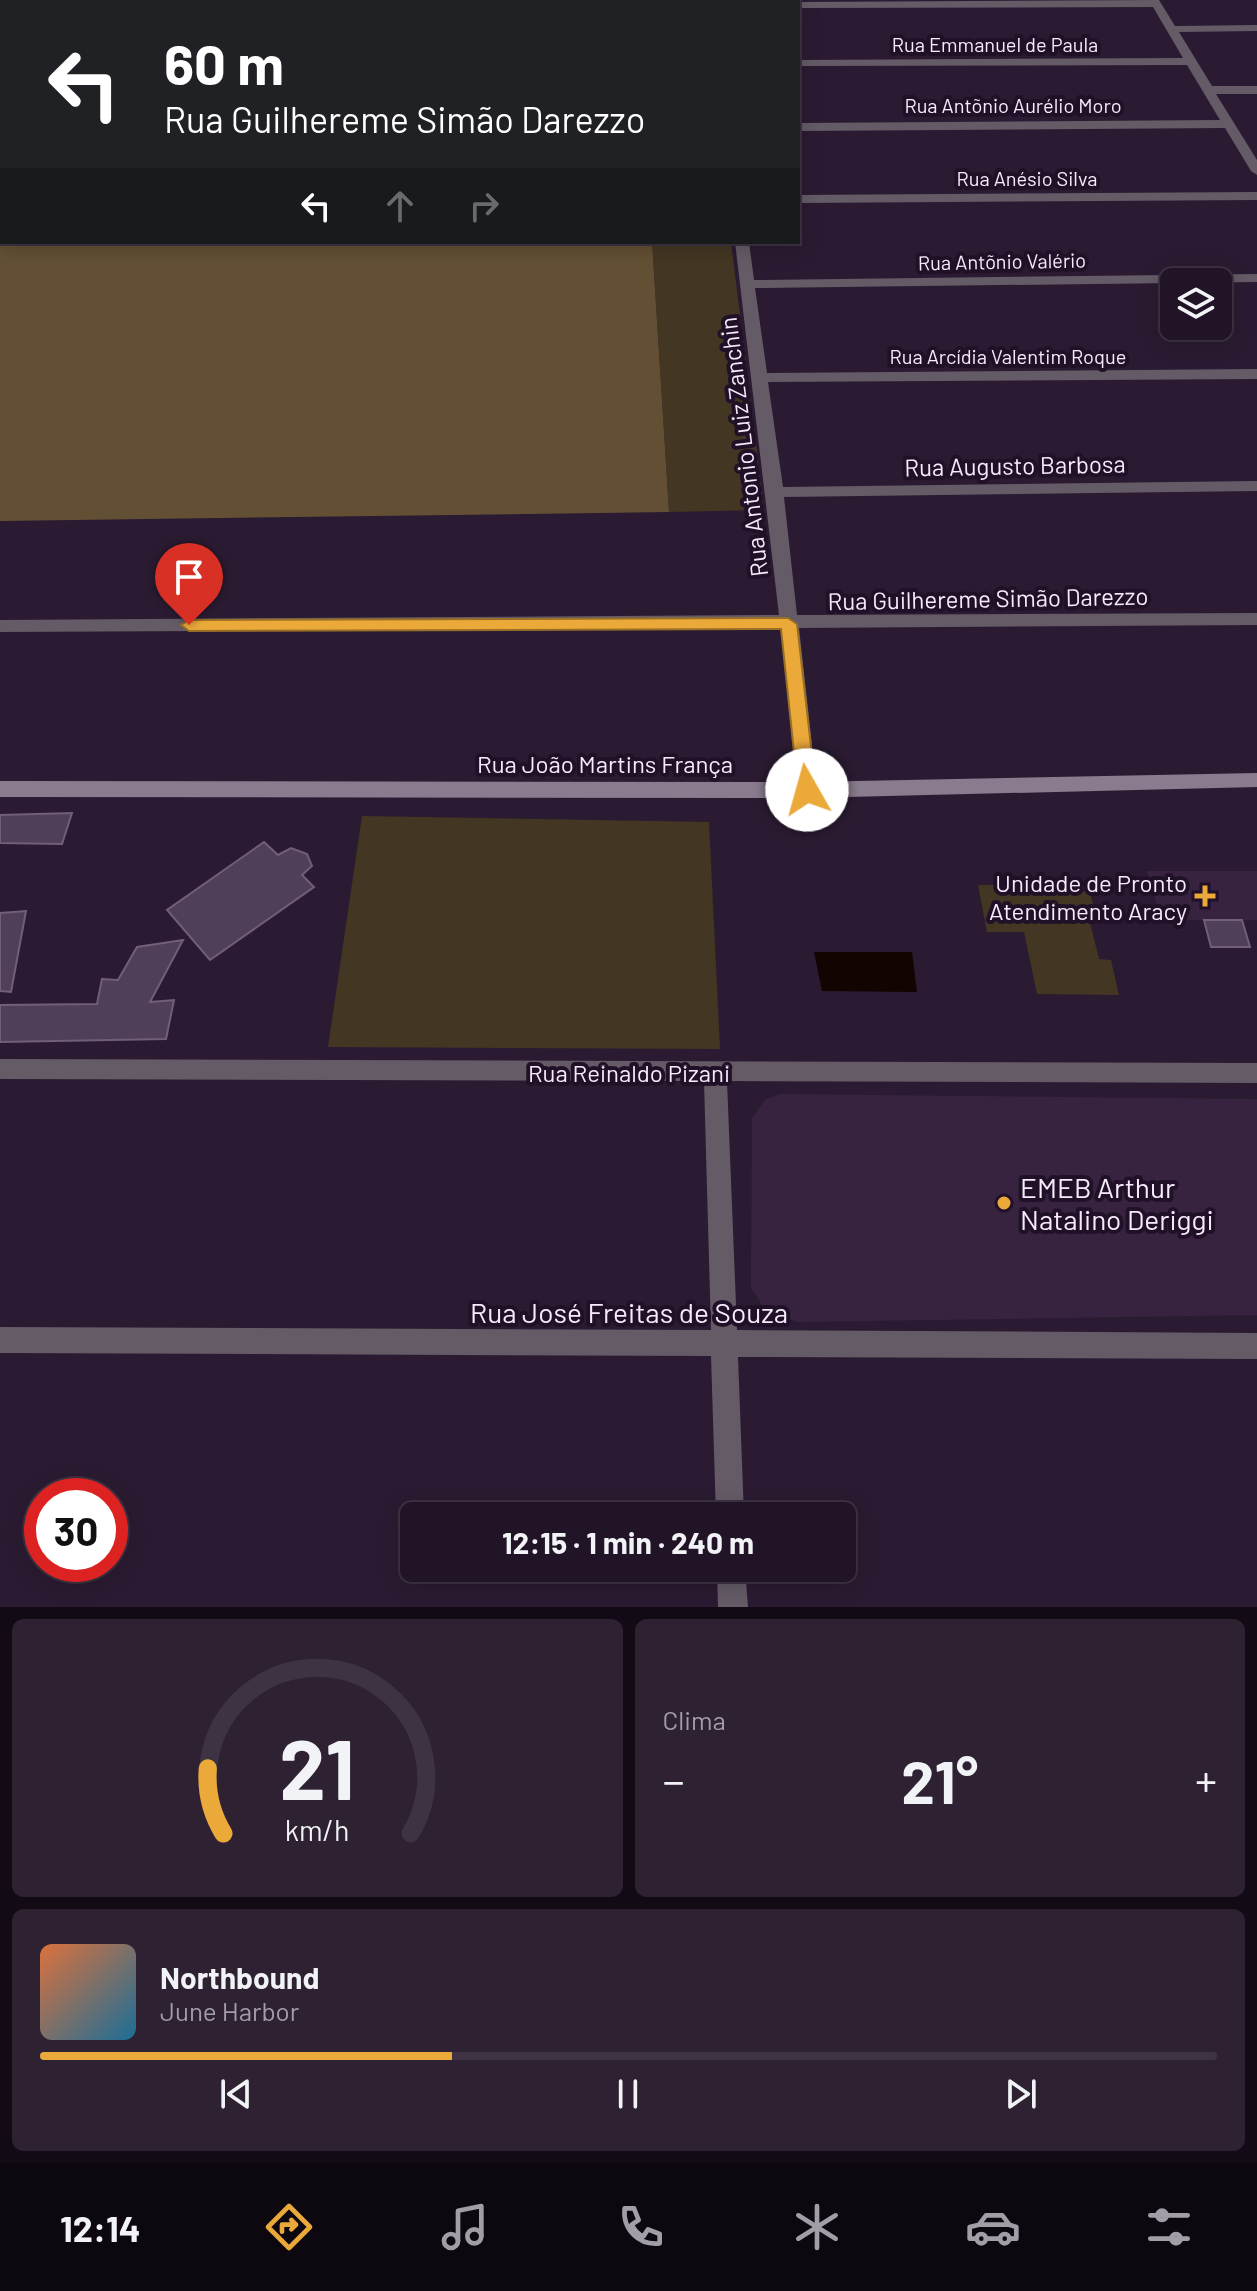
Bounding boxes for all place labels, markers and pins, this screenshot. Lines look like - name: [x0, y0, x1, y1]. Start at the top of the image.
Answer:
- pin: [155, 543, 223, 625]
- place label: Unidade de Pronto Atendimento Aracy: [989, 868, 1187, 925]
- marker: Unidade de Pronto Atendimento Aracy: [1194, 885, 1216, 907]
- place label: EMEB Arthur Natalino Deriggi: [1020, 1170, 1214, 1236]
- marker: EMEB Arthur Natalino Deriggi: [995, 1194, 1013, 1212]

